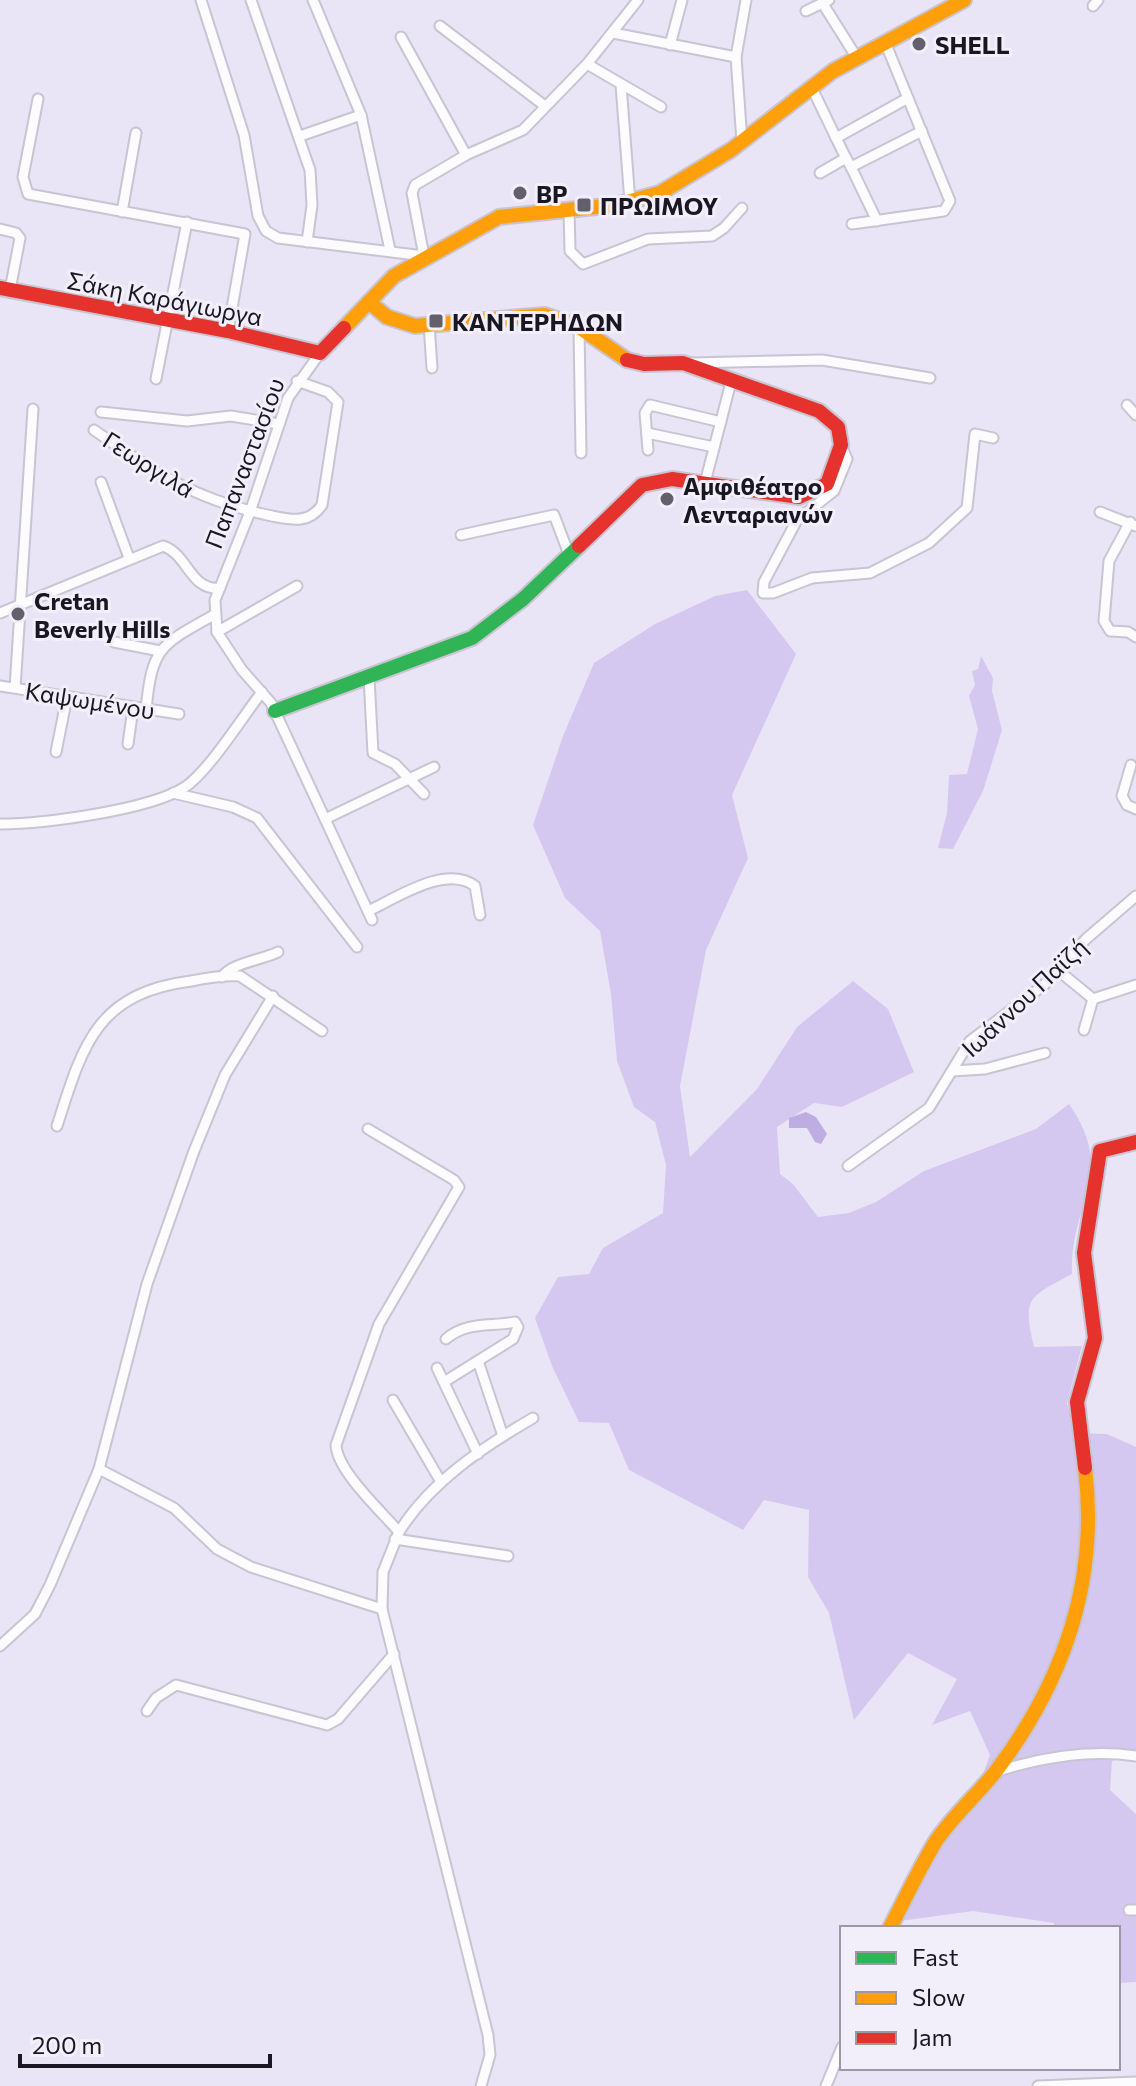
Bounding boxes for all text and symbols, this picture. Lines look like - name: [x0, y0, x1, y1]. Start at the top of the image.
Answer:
- place label: SHELL: [935, 30, 1010, 59]
- marker: SHELL: [910, 35, 928, 53]
- place label: BP: [536, 179, 567, 208]
- marker: BP: [511, 184, 529, 202]
- place label: ΠΡΩΙΜΟΥ: [600, 191, 718, 220]
- marker: ΠΡΩΙΜΟΥ: [575, 196, 593, 214]
- street label: Σάκη Καράγιωργα: [65, 265, 265, 331]
- place label: ΚΑΝΤΕΡΗΔΩΝ: [452, 307, 623, 336]
- marker: ΚΑΝΤΕΡΗΔΩΝ: [427, 312, 445, 330]
- street label: Παπαναστασίου: [198, 374, 290, 552]
- street label: Γεωργιλά: [98, 425, 200, 503]
- place label: Αμφιθέατρο Λενταριανών: [683, 471, 833, 528]
- marker: Αμφιθέατρο Λενταριανών: [658, 490, 676, 508]
- place label: Cretan Beverly Hills: [34, 586, 170, 643]
- marker: Cretan Beverly Hills: [9, 605, 27, 623]
- street label: Καψωμένου: [23, 675, 157, 725]
- street label: Ιωάννου Παϊζή: [955, 931, 1093, 1063]
- legend: [840, 1926, 1120, 2070]
- text: Fast: [912, 1942, 959, 1971]
- text: Slow: [912, 1982, 965, 2011]
- scale bar: [20, 2018, 270, 2068]
- text: Jam: [912, 2022, 952, 2051]
- text: 200 m: [32, 2030, 102, 2059]

